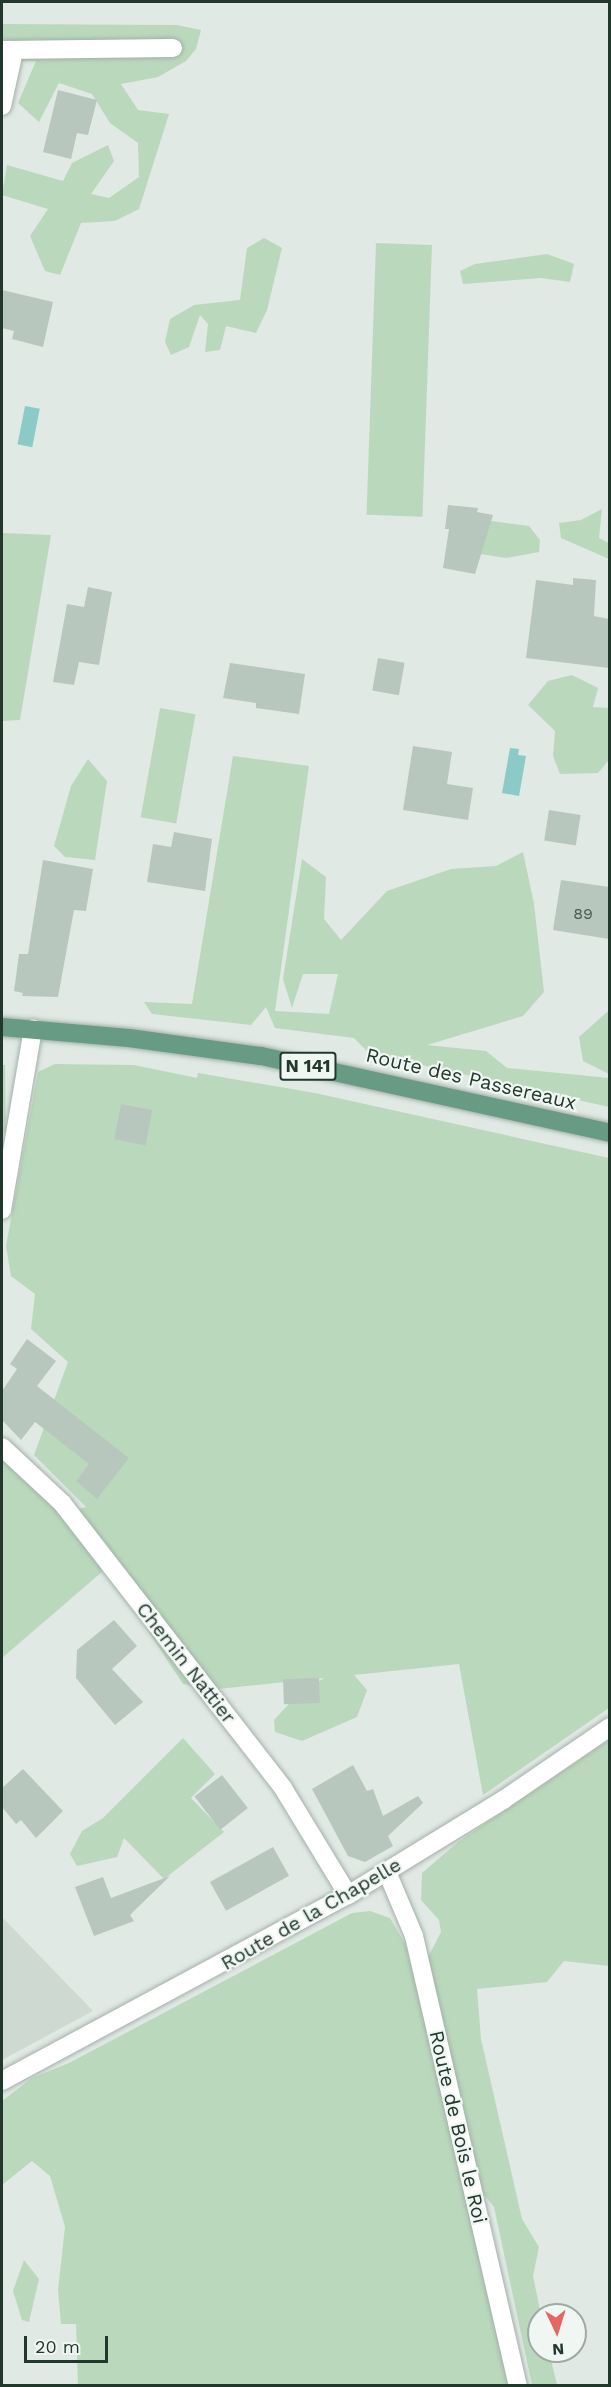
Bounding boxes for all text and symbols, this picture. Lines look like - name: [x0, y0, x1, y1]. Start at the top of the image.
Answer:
- house number: 89: [573, 904, 593, 924]
- street label: Route des Passereaux: [363, 1043, 579, 1115]
- road number: N 141: [278, 1051, 338, 1081]
- street label: Chemin Nattier: [131, 1598, 241, 1728]
- street label: Route de la Chapelle: [216, 1852, 406, 1976]
- street label: Route de Bois le Roi: [424, 2028, 492, 2226]
- north arrow: [527, 2303, 587, 2363]
- scale bar: [27, 2324, 111, 2362]
- text: 20 m: [35, 2336, 80, 2357]
- text: N: [552, 2340, 565, 2359]

